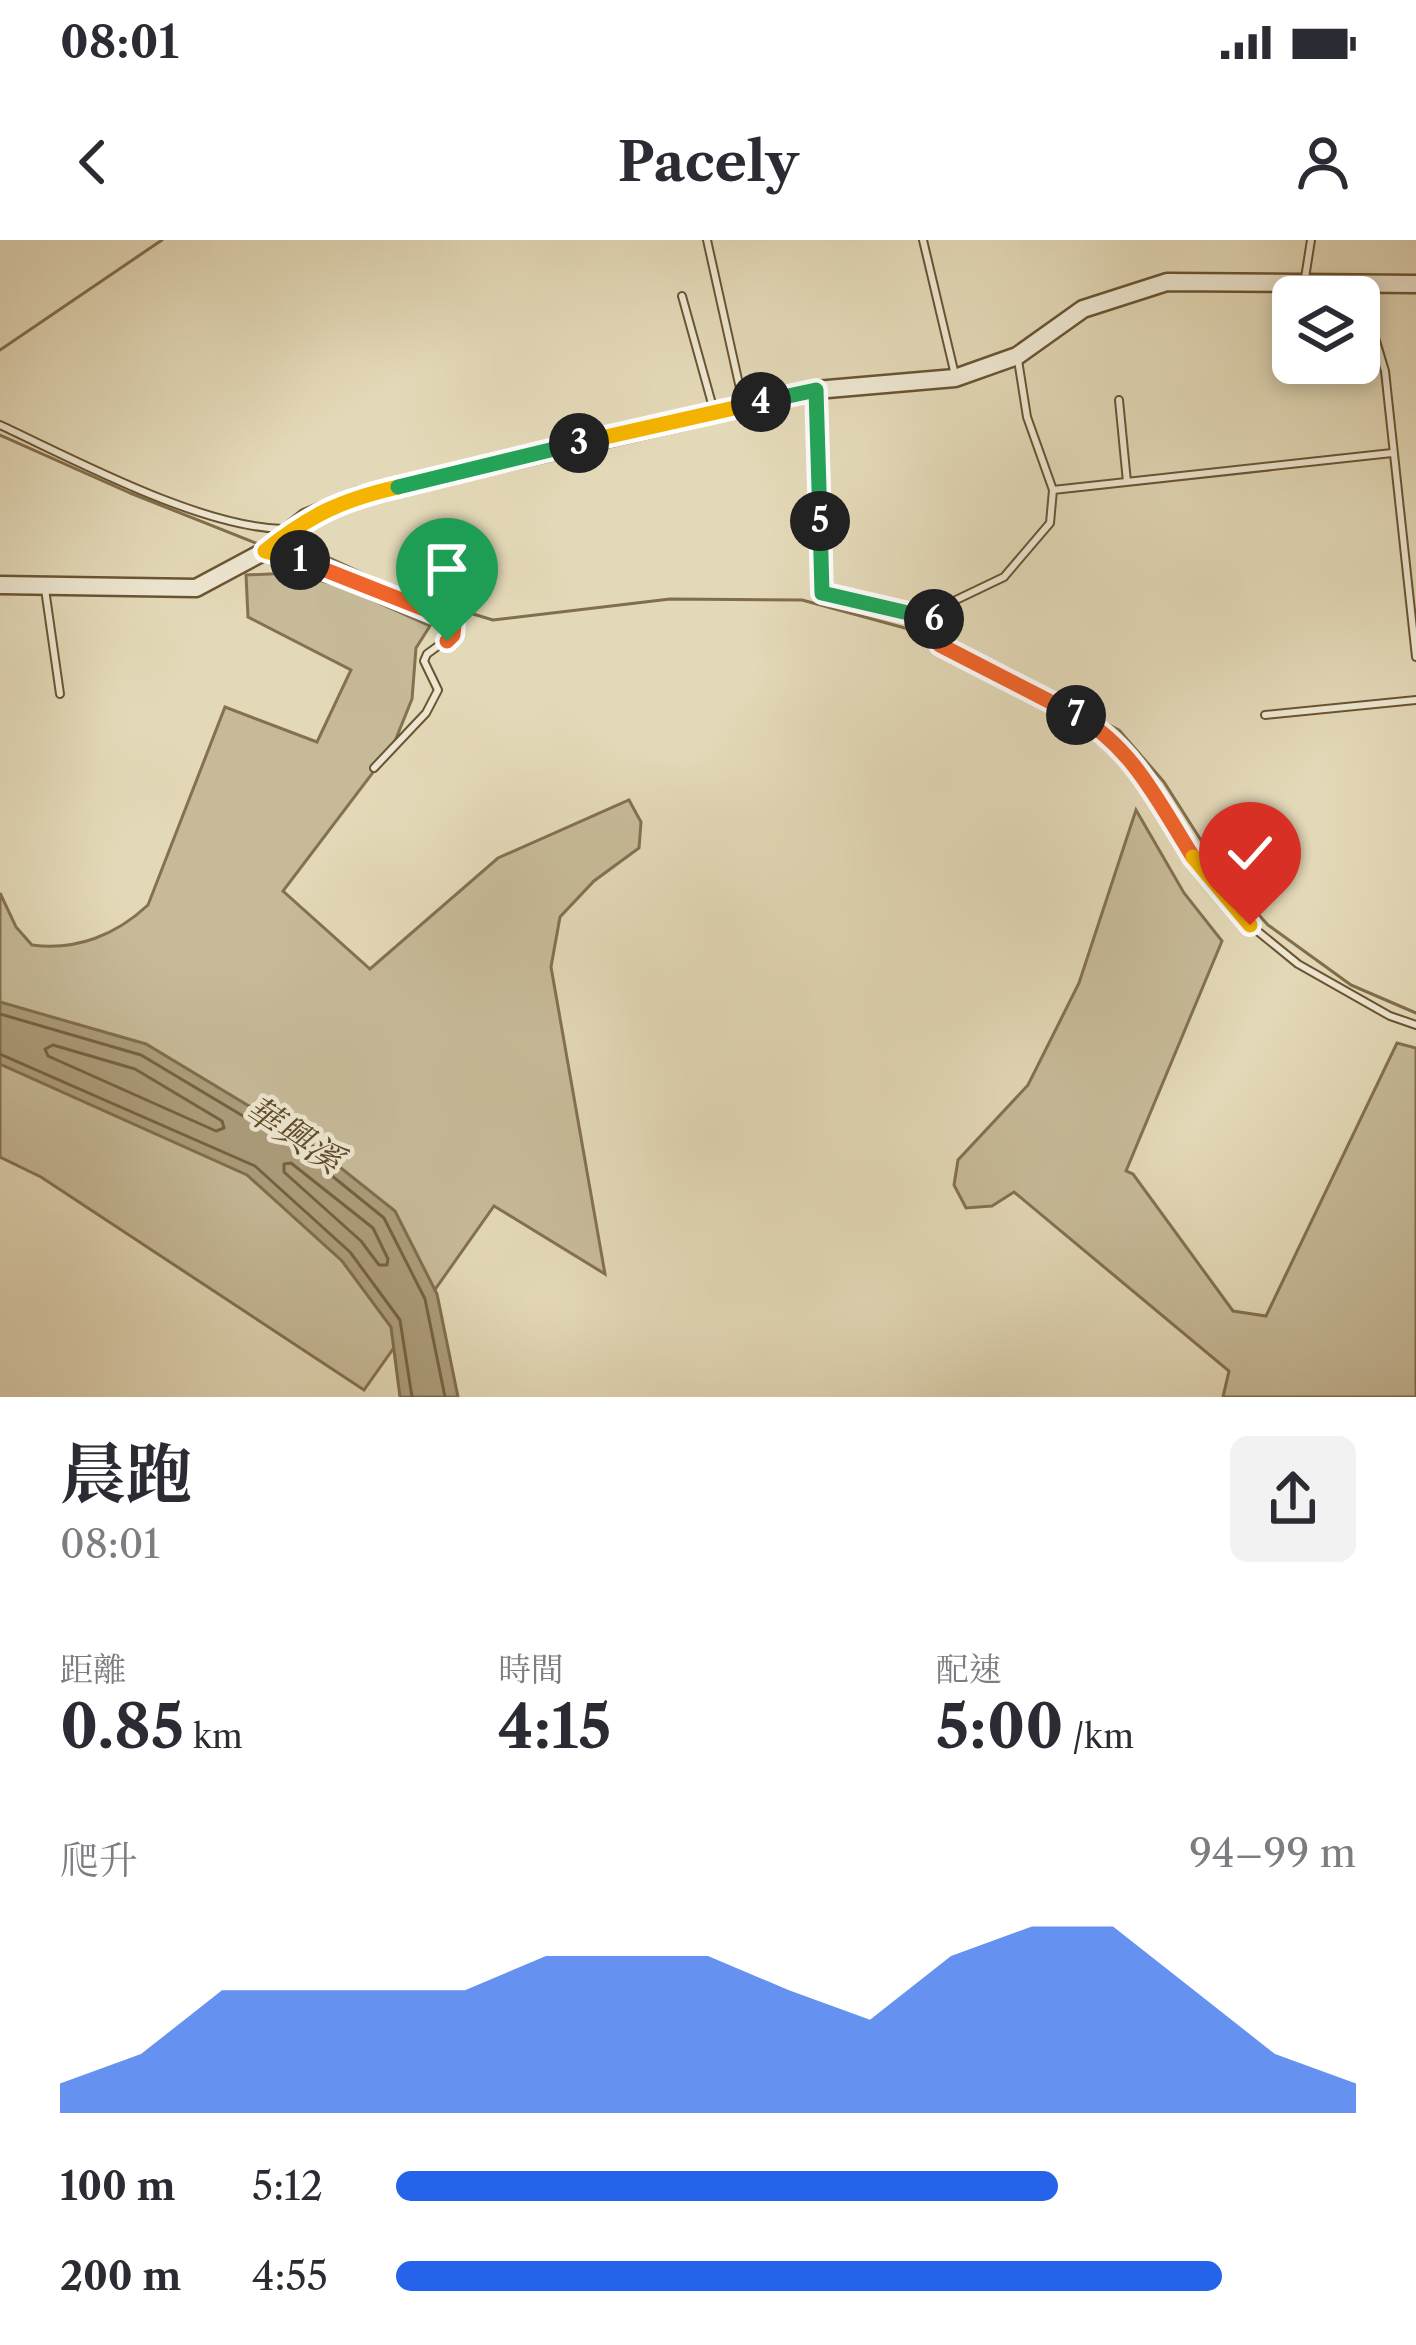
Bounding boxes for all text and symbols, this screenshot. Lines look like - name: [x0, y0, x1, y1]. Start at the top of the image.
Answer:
- text: 08:01: [60, 14, 179, 70]
- icon: back: [60, 129, 126, 195]
- text: Pacely: [617, 129, 799, 195]
- icon: person: [1290, 129, 1356, 195]
- map controls: [1272, 276, 1380, 384]
- button: layers: [1272, 276, 1380, 384]
- pin: 4: [731, 372, 791, 432]
- text: 4: [751, 381, 771, 422]
- pin: 3: [549, 413, 609, 473]
- text: 3: [570, 422, 588, 463]
- pin: 5: [790, 491, 850, 551]
- text: 5: [811, 500, 829, 541]
- pin: [396, 518, 498, 641]
- pin: 1: [270, 530, 330, 590]
- icon: arrive: [414, 536, 480, 602]
- text: 1: [293, 539, 307, 580]
- pin: 6: [904, 589, 964, 649]
- text: 6: [924, 598, 944, 639]
- pin: 7: [1046, 685, 1106, 745]
- text: 7: [1067, 694, 1085, 735]
- pin: [1199, 802, 1301, 925]
- icon: check: [1217, 820, 1283, 886]
- water label: 華興溪: [237, 1086, 355, 1184]
- text: 晨跑: [60, 1434, 192, 1515]
- button: share: [1230, 1436, 1356, 1562]
- text: 08:01: [60, 1520, 160, 1568]
- text: 距離: [60, 1649, 126, 1690]
- text: 時間: [498, 1649, 564, 1690]
- text: 配速: [936, 1649, 1002, 1690]
- text: 0.85: [60, 1690, 184, 1764]
- text: 4:15: [498, 1690, 612, 1764]
- text: 5:00: [936, 1690, 1063, 1764]
- text: km: [184, 1716, 243, 1757]
- text: /km: [1063, 1716, 1134, 1757]
- text: 94–99 m: [1189, 1829, 1356, 1877]
- text: 爬升: [60, 1836, 138, 1884]
- text: 100 m: [60, 2162, 176, 2210]
- text: 5:12: [252, 2162, 323, 2210]
- text: 200 m: [60, 2252, 181, 2300]
- text: 4:55: [252, 2252, 328, 2300]

